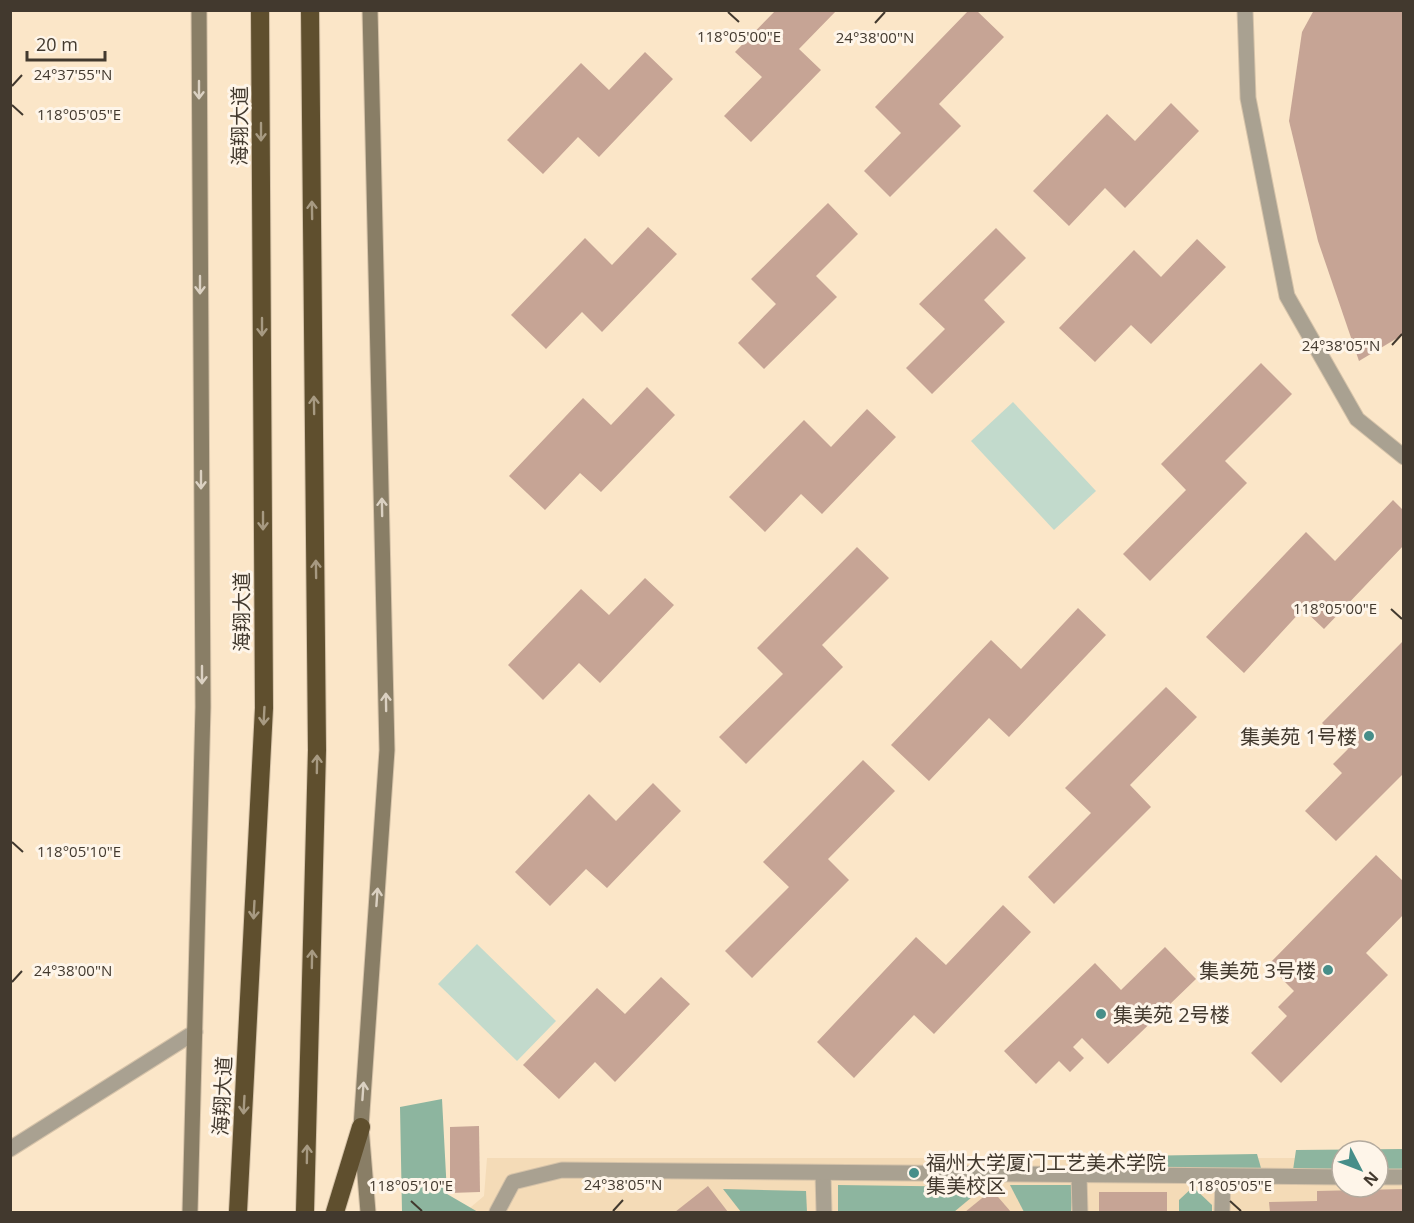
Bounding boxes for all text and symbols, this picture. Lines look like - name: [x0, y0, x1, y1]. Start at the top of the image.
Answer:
- scale bar: [27, 24, 105, 62]
- text: 118°05'00"E: [697, 26, 781, 46]
- text: 24°38'00"N: [836, 27, 914, 47]
- text: 20 m: [36, 32, 78, 56]
- text: 24°37'55"N: [34, 64, 112, 84]
- one-way arrow: [193, 79, 205, 99]
- street label: 海翔大道: [226, 86, 253, 166]
- text: 118°05'05"E: [37, 104, 121, 124]
- one-way arrow: [255, 121, 267, 141]
- one-way arrow: [306, 201, 318, 221]
- one-way arrow: [194, 274, 206, 294]
- one-way arrow: [256, 316, 268, 336]
- text: 24°38'05"N: [1302, 335, 1380, 355]
- one-way arrow: [308, 396, 320, 416]
- one-way arrow: [195, 469, 207, 489]
- one-way arrow: [376, 498, 387, 518]
- one-way arrow: [257, 510, 269, 530]
- one-way arrow: [310, 560, 321, 580]
- street label: 海翔大道: [228, 572, 255, 652]
- text: 118°05'00"E: [1293, 598, 1377, 618]
- one-way arrow: [197, 664, 208, 684]
- one-way arrow: [381, 693, 392, 713]
- one-way arrow: [258, 705, 270, 725]
- place label: 集美苑 1号楼: [1240, 723, 1357, 750]
- marker: 集美苑 1号楼: [1362, 729, 1376, 743]
- one-way arrow: [311, 755, 323, 775]
- text: 118°05'10"E: [37, 841, 121, 861]
- one-way arrow: [372, 887, 383, 907]
- one-way arrow: [248, 900, 259, 920]
- one-way arrow: [306, 950, 318, 970]
- place label: 集美苑 3号楼: [1199, 957, 1316, 984]
- text: 24°38'00"N: [34, 960, 112, 980]
- marker: 集美苑 3号楼: [1321, 963, 1335, 977]
- place label: 集美苑 2号楼: [1113, 1001, 1230, 1028]
- marker: 集美苑 2号楼: [1094, 1007, 1108, 1021]
- street label: 海翔大道: [206, 1055, 238, 1137]
- one-way arrow: [358, 1082, 369, 1102]
- one-way arrow: [238, 1095, 249, 1115]
- north arrow: [1330, 1139, 1390, 1199]
- one-way arrow: [301, 1145, 313, 1165]
- place label: 福州大学厦门工艺美术学院 集美校区: [926, 1149, 1166, 1199]
- marker: 福州大学厦门工艺美术学院 集美校区: [907, 1166, 921, 1180]
- text: N: [1359, 1167, 1384, 1191]
- text: 24°38'05"N: [584, 1174, 662, 1194]
- text: 118°05'10"E: [369, 1175, 453, 1195]
- text: 118°05'05"E: [1188, 1175, 1272, 1195]

